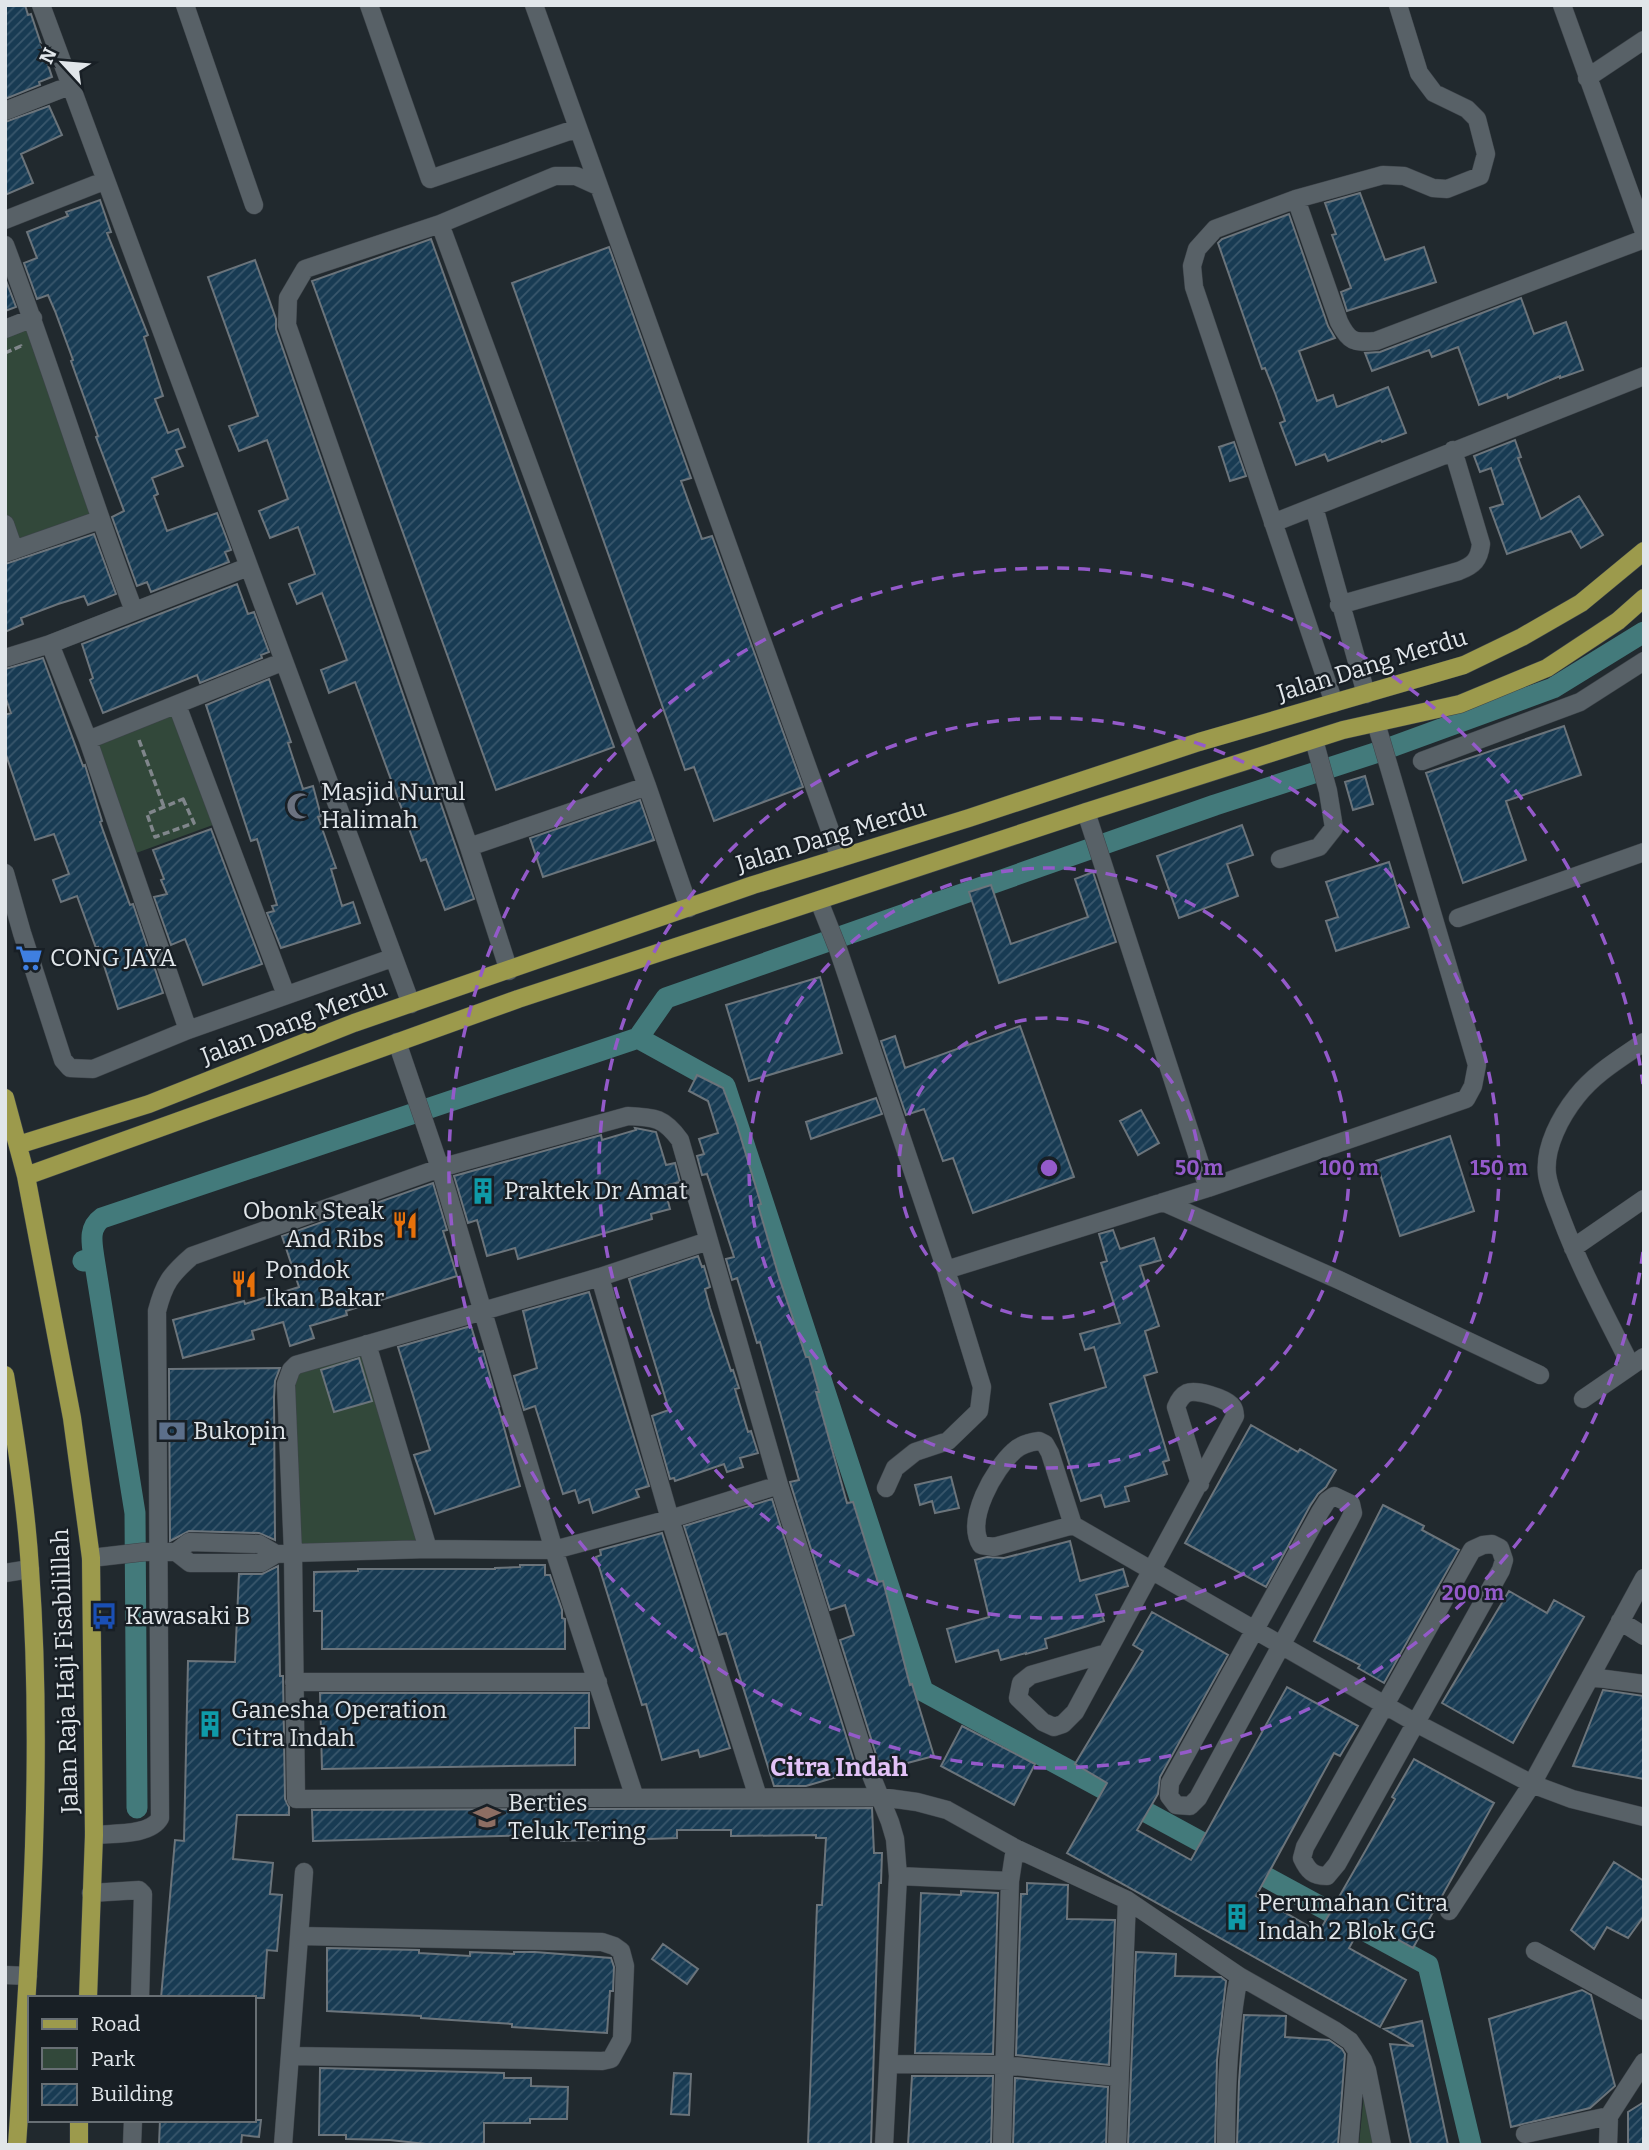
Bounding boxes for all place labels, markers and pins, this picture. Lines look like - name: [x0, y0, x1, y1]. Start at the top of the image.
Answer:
- place label: Masjid Nurul Halimah: [321, 778, 466, 834]
- mosque icon: Masjid Nurul Halimah: [285, 791, 315, 821]
- supermarket icon: CONG JAYA: [14, 943, 44, 973]
- place label: CONG JAYA: [50, 944, 176, 972]
- centre of rings: [1037, 1156, 1061, 1180]
- building icon: Praktek Dr Amat: [468, 1176, 498, 1206]
- place label: Praktek Dr Amat: [504, 1177, 688, 1205]
- place label: Obonk Steak And Ribs: [243, 1197, 384, 1253]
- restaurant icon: Obonk Steak And Ribs: [390, 1210, 420, 1240]
- place label: Pondok Ikan Bakar: [265, 1256, 385, 1312]
- restaurant icon: Pondok Ikan Bakar: [229, 1269, 259, 1299]
- bank icon: Bukopin: [157, 1416, 187, 1446]
- place label: Bukopin: [193, 1417, 286, 1445]
- bus stop icon: Kawasaki B: [89, 1601, 119, 1631]
- place label: Kawasaki B: [125, 1602, 251, 1630]
- place label: Ganesha Operation Citra Indah: [231, 1696, 447, 1752]
- building icon: Ganesha Operation Citra Indah: [195, 1709, 225, 1739]
- place label: Berties Teluk Tering: [508, 1789, 646, 1845]
- school or university icon: Berties Teluk Tering: [472, 1802, 502, 1832]
- place label: Perumahan Citra Indah 2 Blok GG: [1258, 1889, 1448, 1945]
- building icon: Perumahan Citra Indah 2 Blok GG: [1222, 1902, 1252, 1932]

